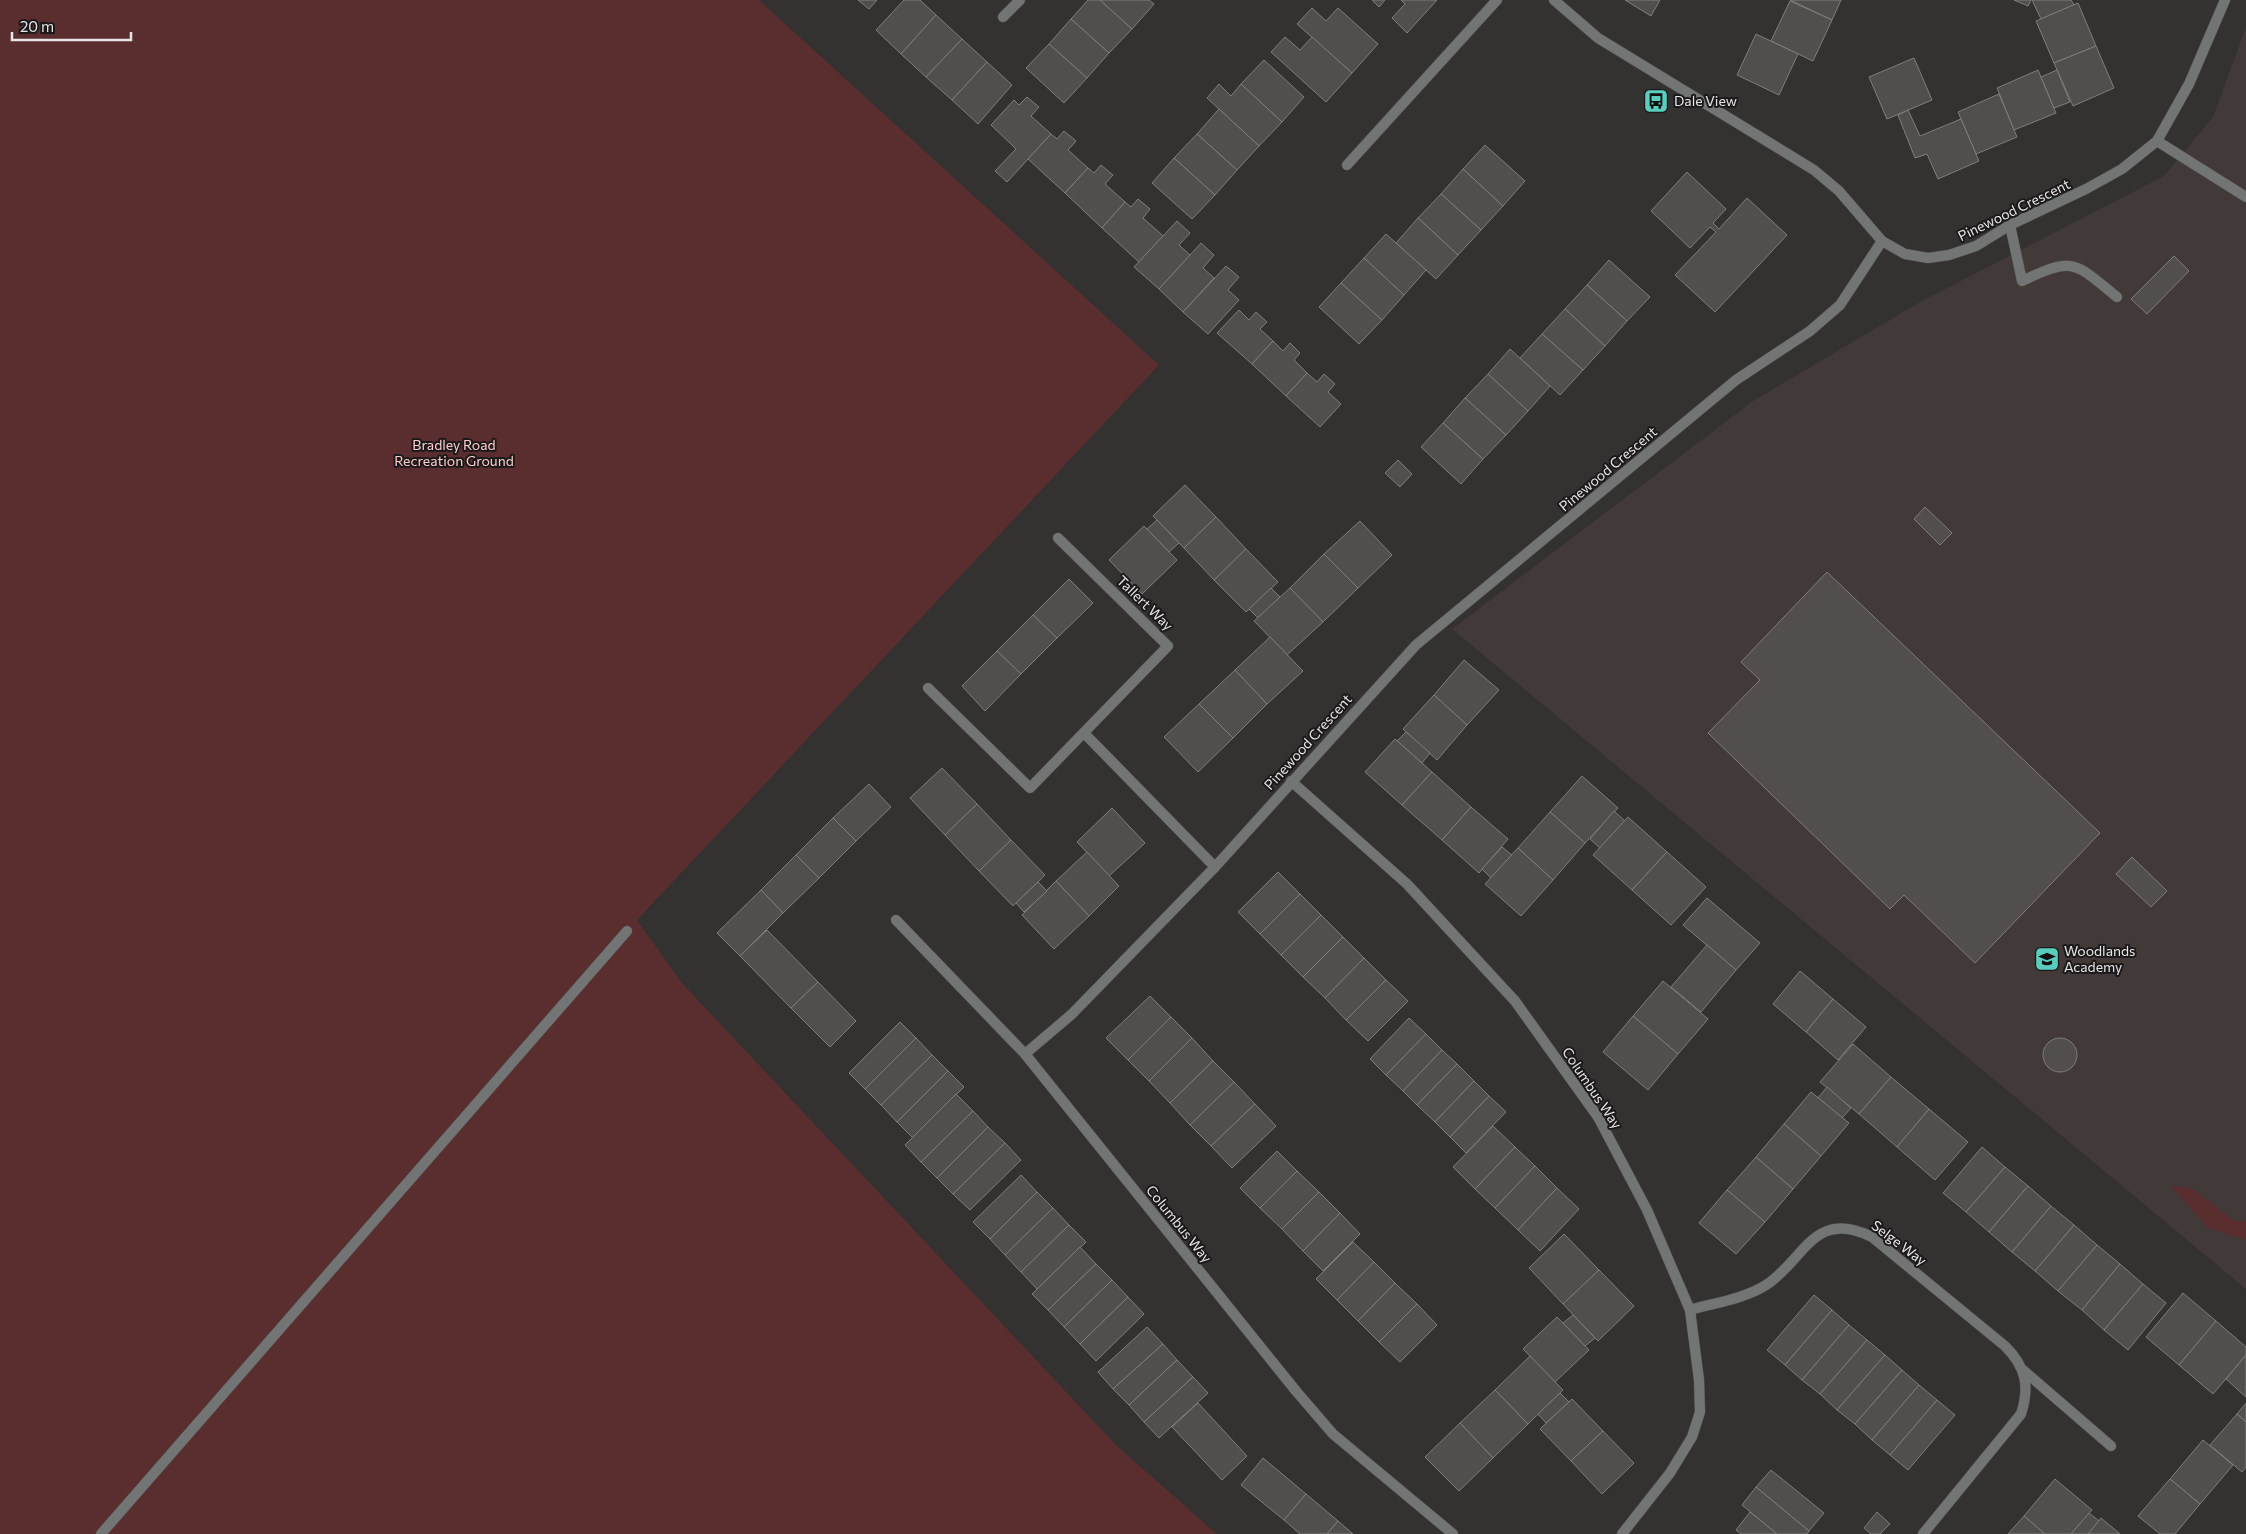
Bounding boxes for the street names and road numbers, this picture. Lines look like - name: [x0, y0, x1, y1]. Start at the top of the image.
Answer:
- street label: Pinewood Crescent: [1955, 175, 2073, 244]
- street label: Pinewood Crescent: [1555, 422, 1660, 515]
- street label: Tallert Way: [1114, 572, 1177, 634]
- street label: Pinewood Crescent: [1260, 690, 1355, 793]
- street label: Columbus Way: [1559, 1044, 1626, 1132]
- street label: Columbus Way: [1143, 1182, 1216, 1266]
- street label: Selge Way: [1868, 1216, 1930, 1269]

